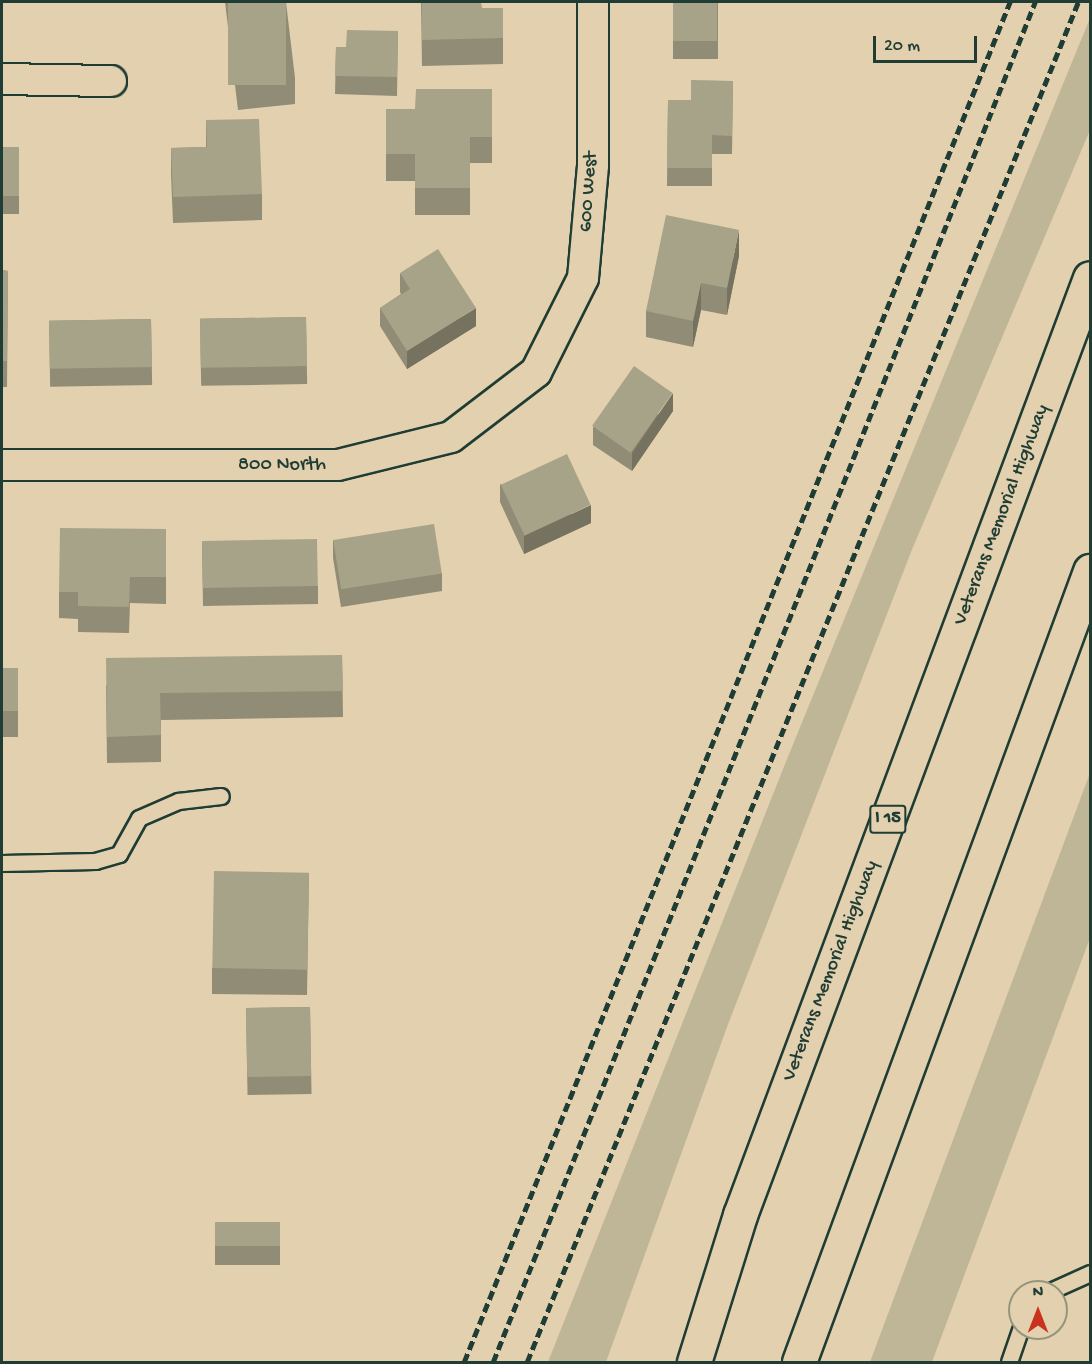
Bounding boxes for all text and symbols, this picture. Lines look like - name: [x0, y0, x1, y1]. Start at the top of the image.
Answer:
- scale bar: [876, 24, 980, 62]
- text: 20 m: [884, 36, 920, 57]
- street label: 600 West: [574, 151, 604, 233]
- street label: Veterans Memorial Highway: [949, 401, 1055, 629]
- street label: 800 North: [238, 453, 326, 477]
- road number: I 15: [868, 804, 908, 834]
- street label: Veterans Memorial Highway: [778, 857, 884, 1085]
- north arrow: [1008, 1280, 1068, 1340]
- text: N: [1033, 1284, 1043, 1303]

